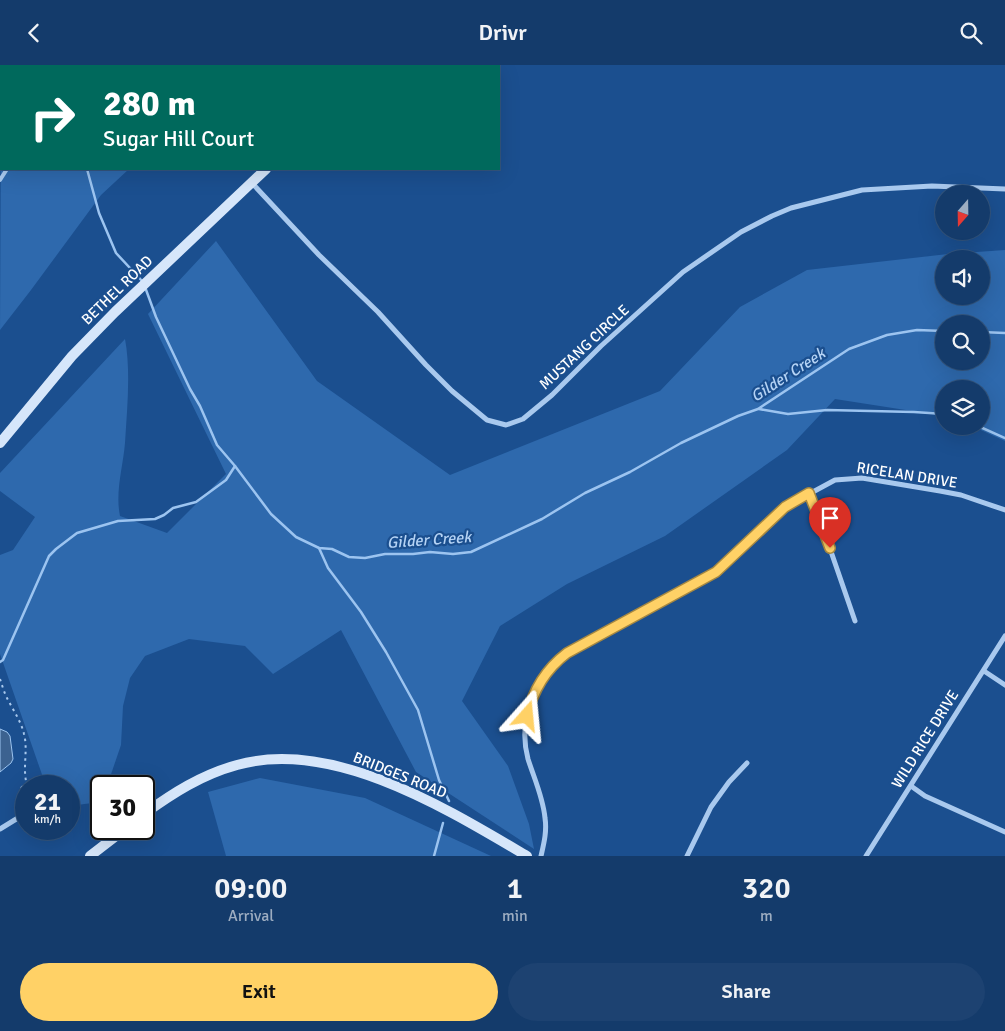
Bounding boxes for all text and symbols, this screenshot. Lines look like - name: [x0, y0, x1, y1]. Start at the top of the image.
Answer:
- icon: back: [20, 19, 48, 47]
- text: Drivr: [478, 19, 527, 46]
- icon: search: [957, 19, 985, 47]
- text: 280 m: [103, 82, 196, 125]
- icon: right: [20, 85, 85, 150]
- text: Sugar Hill Court: [103, 125, 254, 152]
- north arrow: [935, 185, 990, 240]
- map controls: [935, 185, 990, 435]
- button: sound: [935, 250, 990, 305]
- street label: BETHEL ROAD: [78, 252, 156, 328]
- street label: MUSTANG CIRCLE: [535, 301, 633, 393]
- button: search: [935, 315, 990, 370]
- water label: Gilder Creek: [747, 343, 831, 406]
- button: layers: [935, 380, 990, 435]
- street label: RICELAN DRIVE: [855, 458, 959, 492]
- pin: [809, 497, 851, 548]
- icon: arrive: [816, 504, 844, 532]
- water label: Gilder Creek: [386, 527, 474, 553]
- street label: WILD RICE DRIVE: [888, 687, 962, 791]
- position arrow: [500, 689, 552, 741]
- street label: BRIDGES ROAD: [351, 748, 449, 802]
- speed limit sign: 30: [90, 775, 155, 840]
- text: 21: [34, 786, 61, 817]
- text: km/h: [34, 812, 61, 827]
- text: 09:00: [214, 870, 288, 907]
- text: 1: [507, 870, 523, 907]
- text: 320: [742, 870, 791, 907]
- text: Arrival: [228, 906, 274, 926]
- text: min: [502, 906, 528, 926]
- text: m: [760, 906, 773, 926]
- button: Exit: [20, 963, 498, 1021]
- button: Share: [508, 963, 985, 1021]

